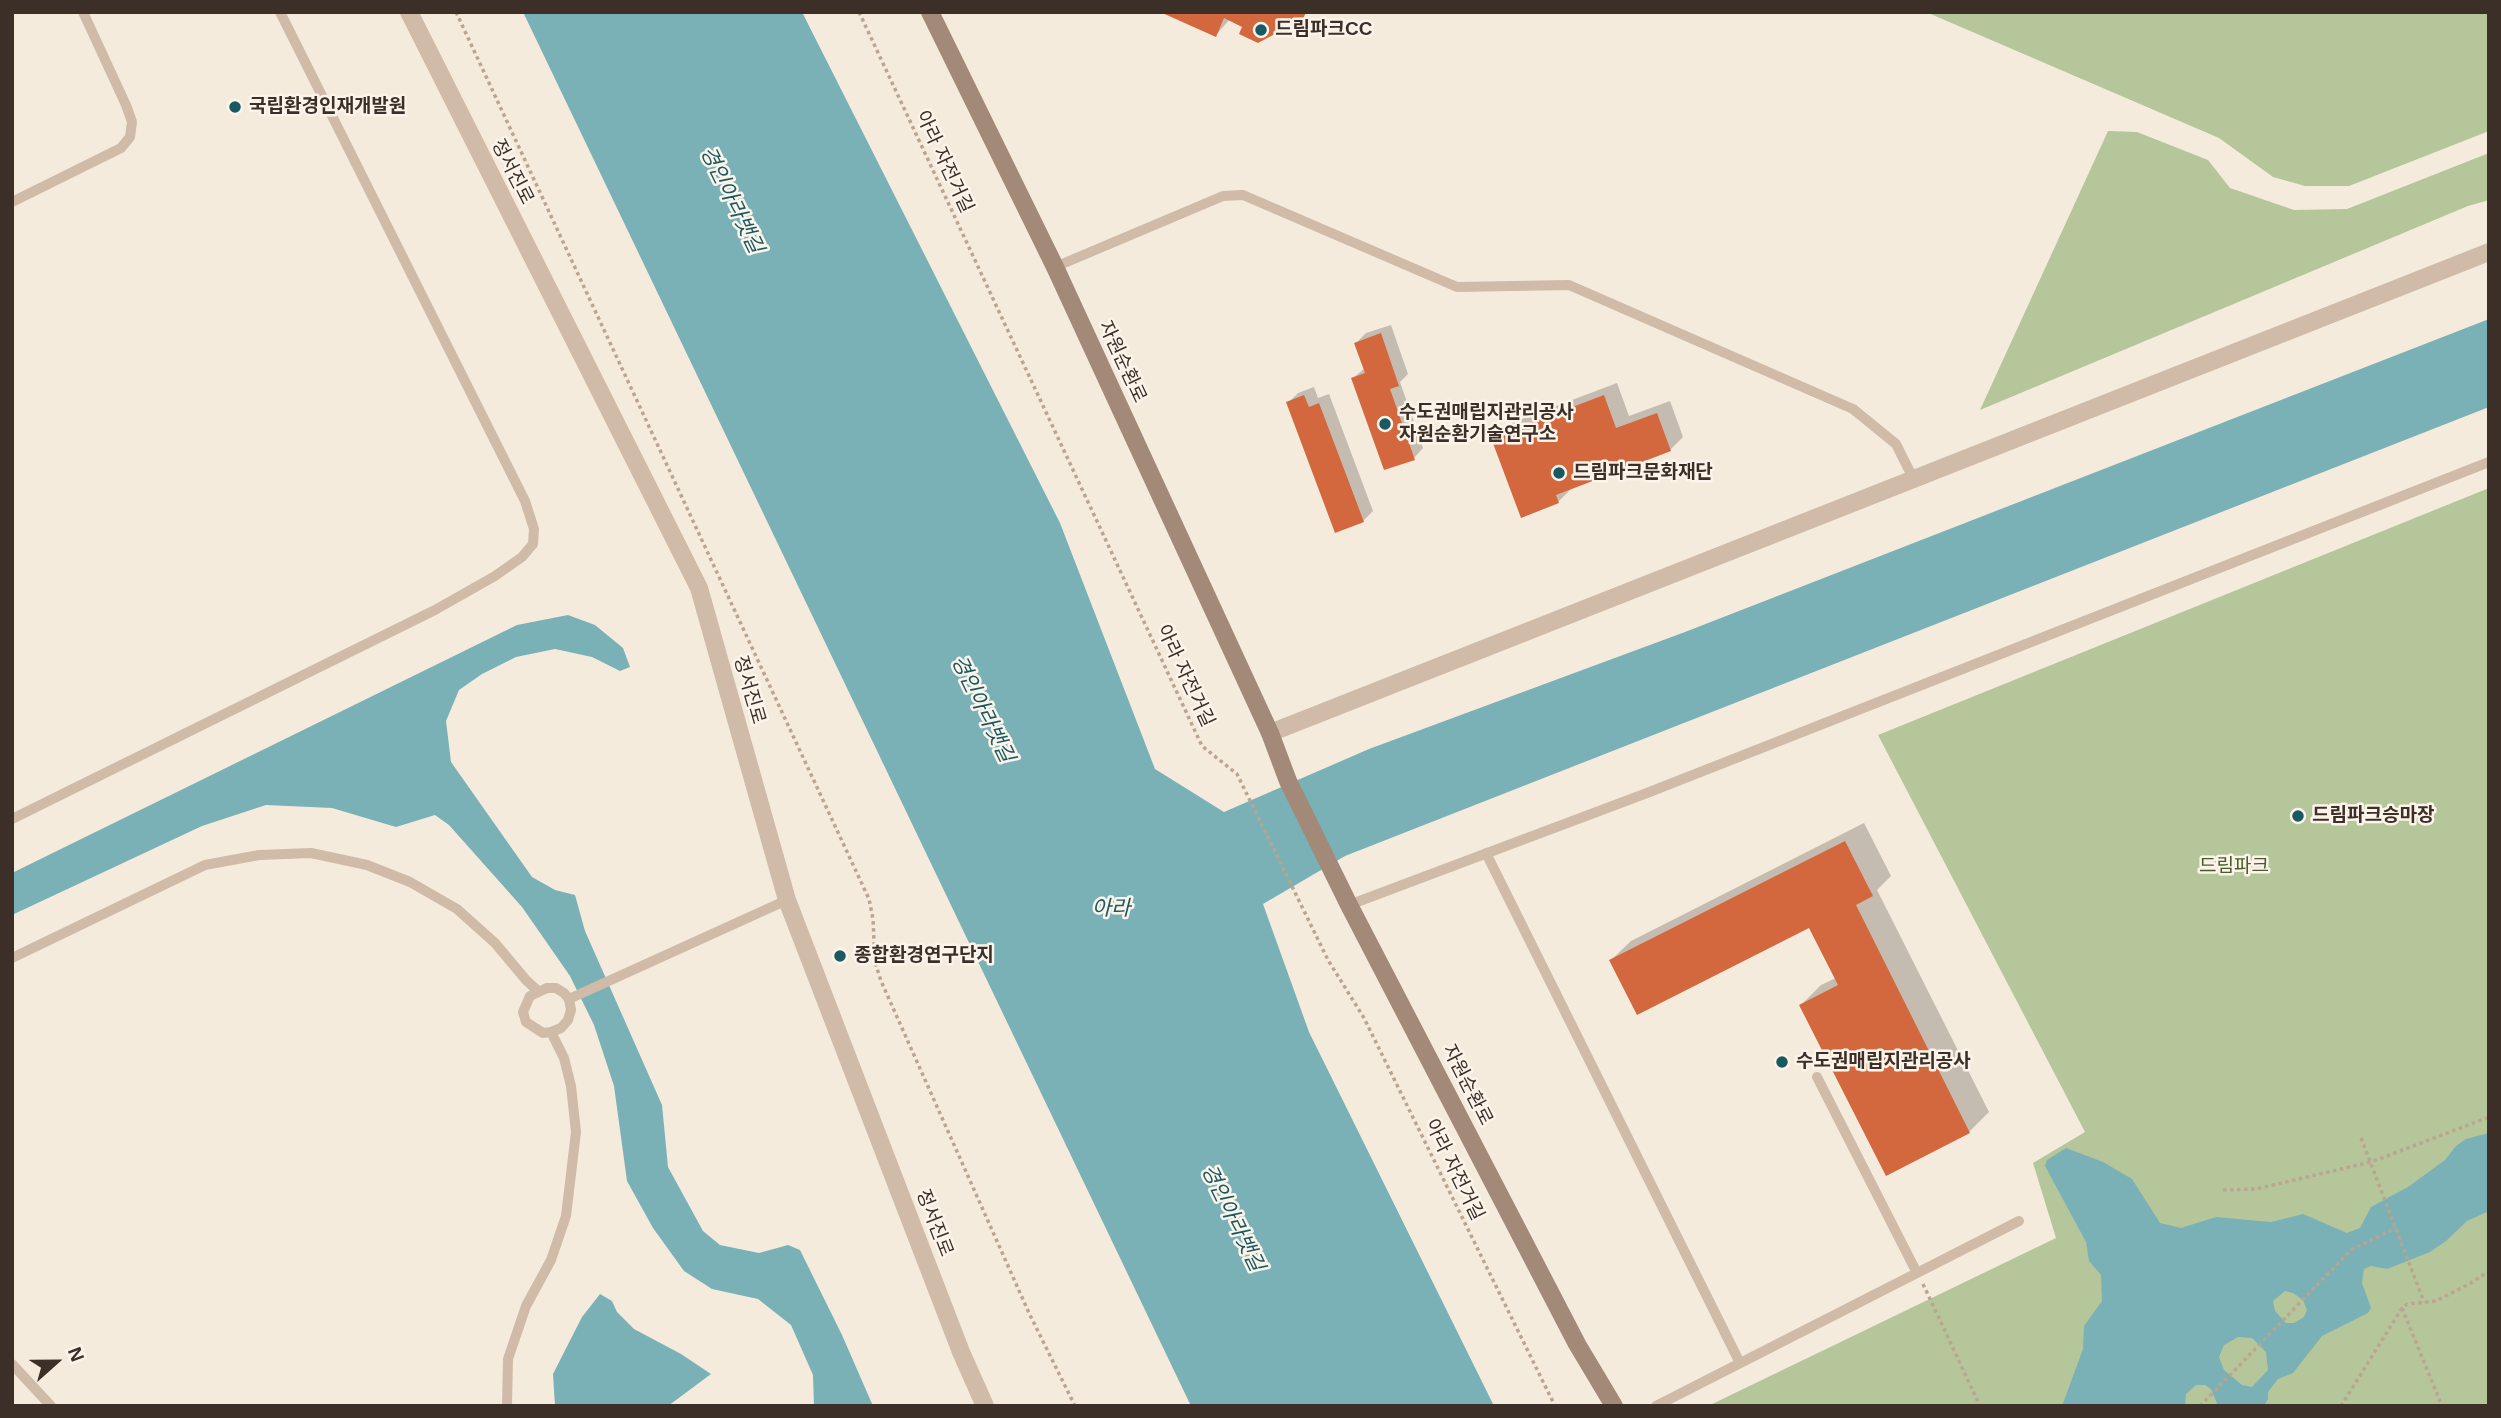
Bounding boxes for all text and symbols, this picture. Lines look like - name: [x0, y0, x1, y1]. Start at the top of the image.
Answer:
- place label: 드림파크CC: [1275, 19, 1372, 41]
- marker: 드림파크CC: [1253, 22, 1269, 38]
- place label: 국립환경인재개발원: [249, 96, 406, 118]
- marker: 국립환경인재개발원: [227, 99, 243, 115]
- street label: 아라 자전거길: [910, 107, 978, 217]
- street label: 정서진로: [486, 136, 538, 208]
- water label: 경인아라뱃길: [694, 142, 768, 258]
- street label: 자원순환로: [1093, 318, 1151, 406]
- place label: 수도권매립지관리공사 자원순환기술연구소: [1399, 402, 1574, 446]
- marker: 수도권매립지관리공사 자원순환기술연구소: [1377, 416, 1393, 432]
- place label: 드림파크문화재단: [1573, 462, 1713, 484]
- marker: 드림파크문화재단: [1551, 465, 1567, 481]
- street label: 아라 자전거길: [1151, 621, 1219, 731]
- water label: 경인아라뱃길: [945, 651, 1019, 767]
- street label: 정서진로: [728, 653, 770, 727]
- place label: 드림파크승마장: [2312, 805, 2434, 827]
- marker: 드림파크승마장: [2290, 808, 2306, 824]
- park label: 드림파크: [2199, 856, 2269, 878]
- water label: 아라: [1092, 896, 1130, 922]
- place label: 종합환경연구단지: [854, 945, 994, 967]
- marker: 종합환경연구단지: [832, 948, 848, 964]
- street label: 자원순환로: [1437, 1041, 1497, 1129]
- place label: 수도권매립지관리공사: [1796, 1051, 1971, 1073]
- marker: 수도권매립지관리공사: [1774, 1054, 1790, 1070]
- street label: 아라 자전거길: [1420, 1115, 1488, 1225]
- water label: 경인아라뱃길: [1195, 1160, 1269, 1276]
- street label: 정서진로: [911, 1186, 957, 1260]
- north arrow: [21, 1327, 91, 1397]
- text: N: [64, 1344, 88, 1364]

